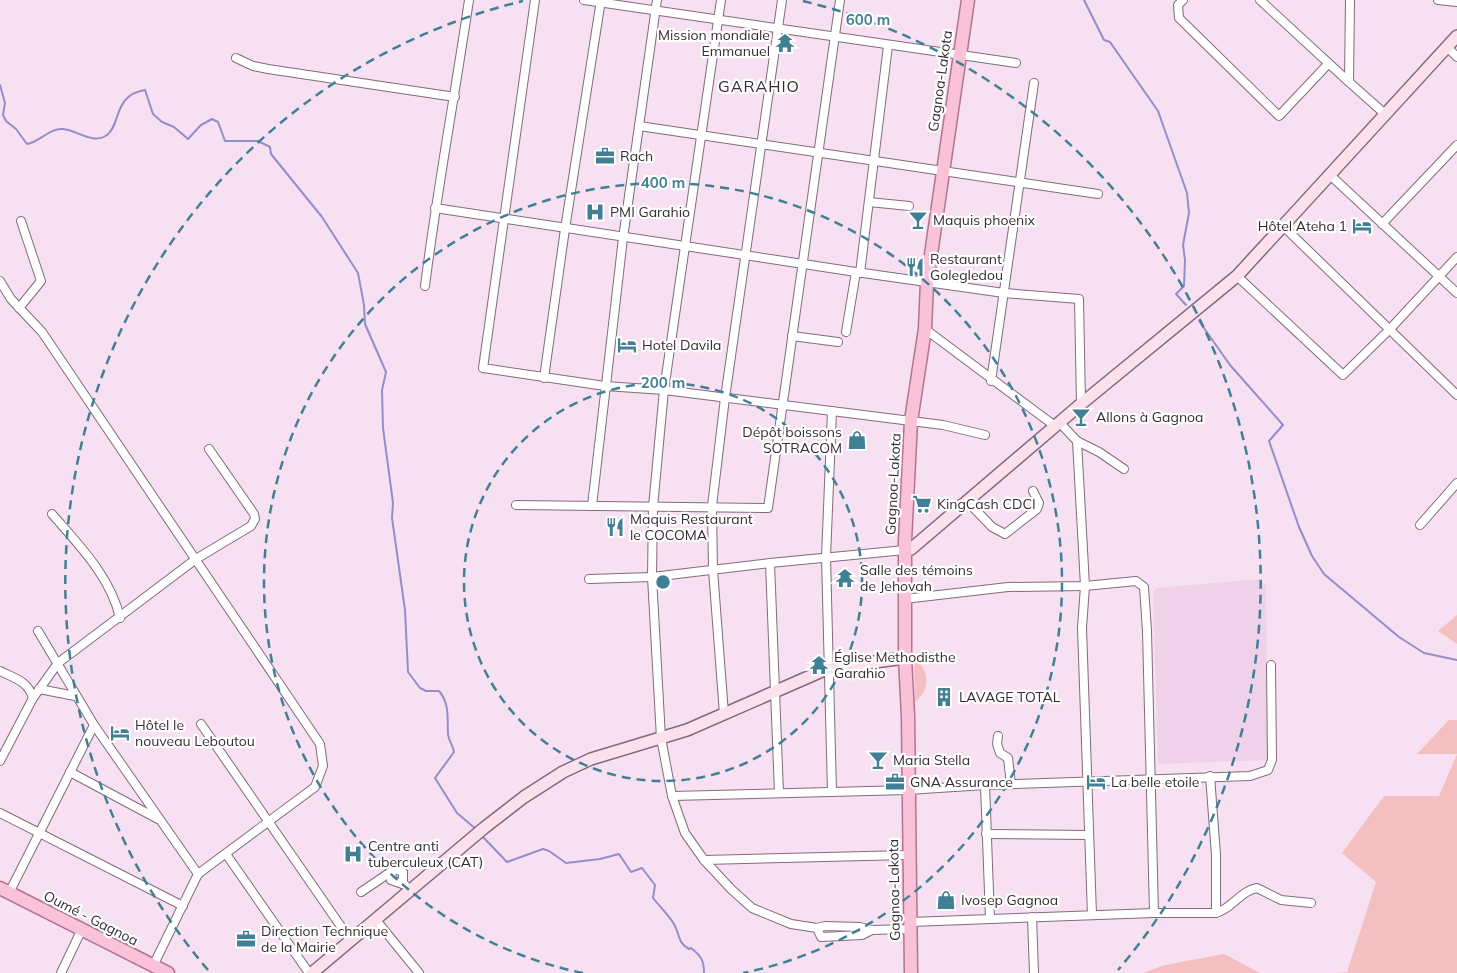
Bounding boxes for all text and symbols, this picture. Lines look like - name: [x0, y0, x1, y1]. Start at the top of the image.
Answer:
- text: 600 m: [846, 10, 890, 29]
- place label: Mission mondiale Emmanuel: [658, 26, 770, 60]
- street label: Gagnoa-Lakota: [924, 29, 956, 133]
- temple icon: Mission mondiale Emmanuel: [774, 32, 796, 54]
- district label: GARAHIO: [718, 76, 800, 96]
- office icon: Rach: [594, 145, 616, 167]
- place label: Rach: [620, 147, 653, 165]
- text: 400 m: [641, 173, 685, 192]
- hospital icon: PMI Garahio: [584, 201, 606, 223]
- place label: PMI Garahio: [610, 203, 690, 221]
- bar icon: Maquis phoenix: [907, 209, 929, 231]
- place label: Maquis phoenix: [933, 211, 1036, 229]
- hotel icon: Hôtel Ateha 1: [1351, 215, 1373, 237]
- place label: Hôtel Ateha 1: [1258, 217, 1347, 235]
- place label: Restaurant Golegledou: [930, 250, 1003, 284]
- restaurant icon: Restaurant Golegledou: [904, 256, 926, 278]
- hotel icon: Hotel Davila: [616, 334, 638, 356]
- place label: Hotel Davila: [642, 336, 721, 354]
- text: 200 m: [641, 373, 685, 392]
- bar icon: Allons à Gagnoa: [1070, 406, 1092, 428]
- place label: Allons à Gagnoa: [1096, 408, 1203, 426]
- place label: Dépôt boissons SOTRACOM: [742, 423, 842, 457]
- shop icon: Dépôt boissons SOTRACOM: [846, 429, 868, 451]
- street label: Gagnoa-Lakota: [881, 433, 905, 535]
- supermarket icon: KingCash CDCI: [911, 493, 933, 515]
- place label: KingCash CDCI: [937, 495, 1036, 513]
- place label: Maquis Restaurant le COCOMA: [630, 510, 753, 544]
- restaurant icon: Maquis Restaurant le COCOMA: [604, 516, 626, 538]
- place label: Salle des témoins de Jehovah: [860, 561, 973, 595]
- temple icon: Salle des témoins de Jehovah: [834, 567, 856, 589]
- centre of rings: [654, 573, 672, 591]
- place label: Église Methodisthe Garahio: [834, 648, 956, 682]
- temple icon: Église Methodisthe Garahio: [808, 654, 830, 676]
- building icon: LAVAGE TOTAL: [933, 686, 955, 708]
- place label: LAVAGE TOTAL: [959, 688, 1061, 706]
- place label: Hôtel le nouveau Leboutou: [135, 716, 255, 750]
- hotel icon: Hôtel le nouveau Leboutou: [109, 722, 131, 744]
- bar icon: Maria Stella: [867, 749, 889, 771]
- place label: Maria Stella: [893, 751, 970, 769]
- office icon: GNA Assurance: [884, 771, 906, 793]
- hotel icon: La belle etoile: [1085, 771, 1107, 793]
- place label: GNA Assurance: [910, 773, 1013, 791]
- place label: La belle etoile: [1111, 773, 1199, 791]
- place label: Centre anti tuberculeux (CAT): [368, 837, 484, 871]
- street label: Gagnoa-Lakota: [884, 839, 904, 941]
- hospital icon: Centre anti tuberculeux (CAT): [342, 843, 364, 865]
- street label: Oumé - Gagnoa: [41, 886, 141, 950]
- shop icon: Ivosep Gagnoa: [935, 889, 957, 911]
- place label: Ivosep Gagnoa: [961, 891, 1058, 909]
- place label: Direction Technique de la Mairie: [261, 922, 388, 956]
- office icon: Direction Technique de la Mairie: [235, 928, 257, 950]

